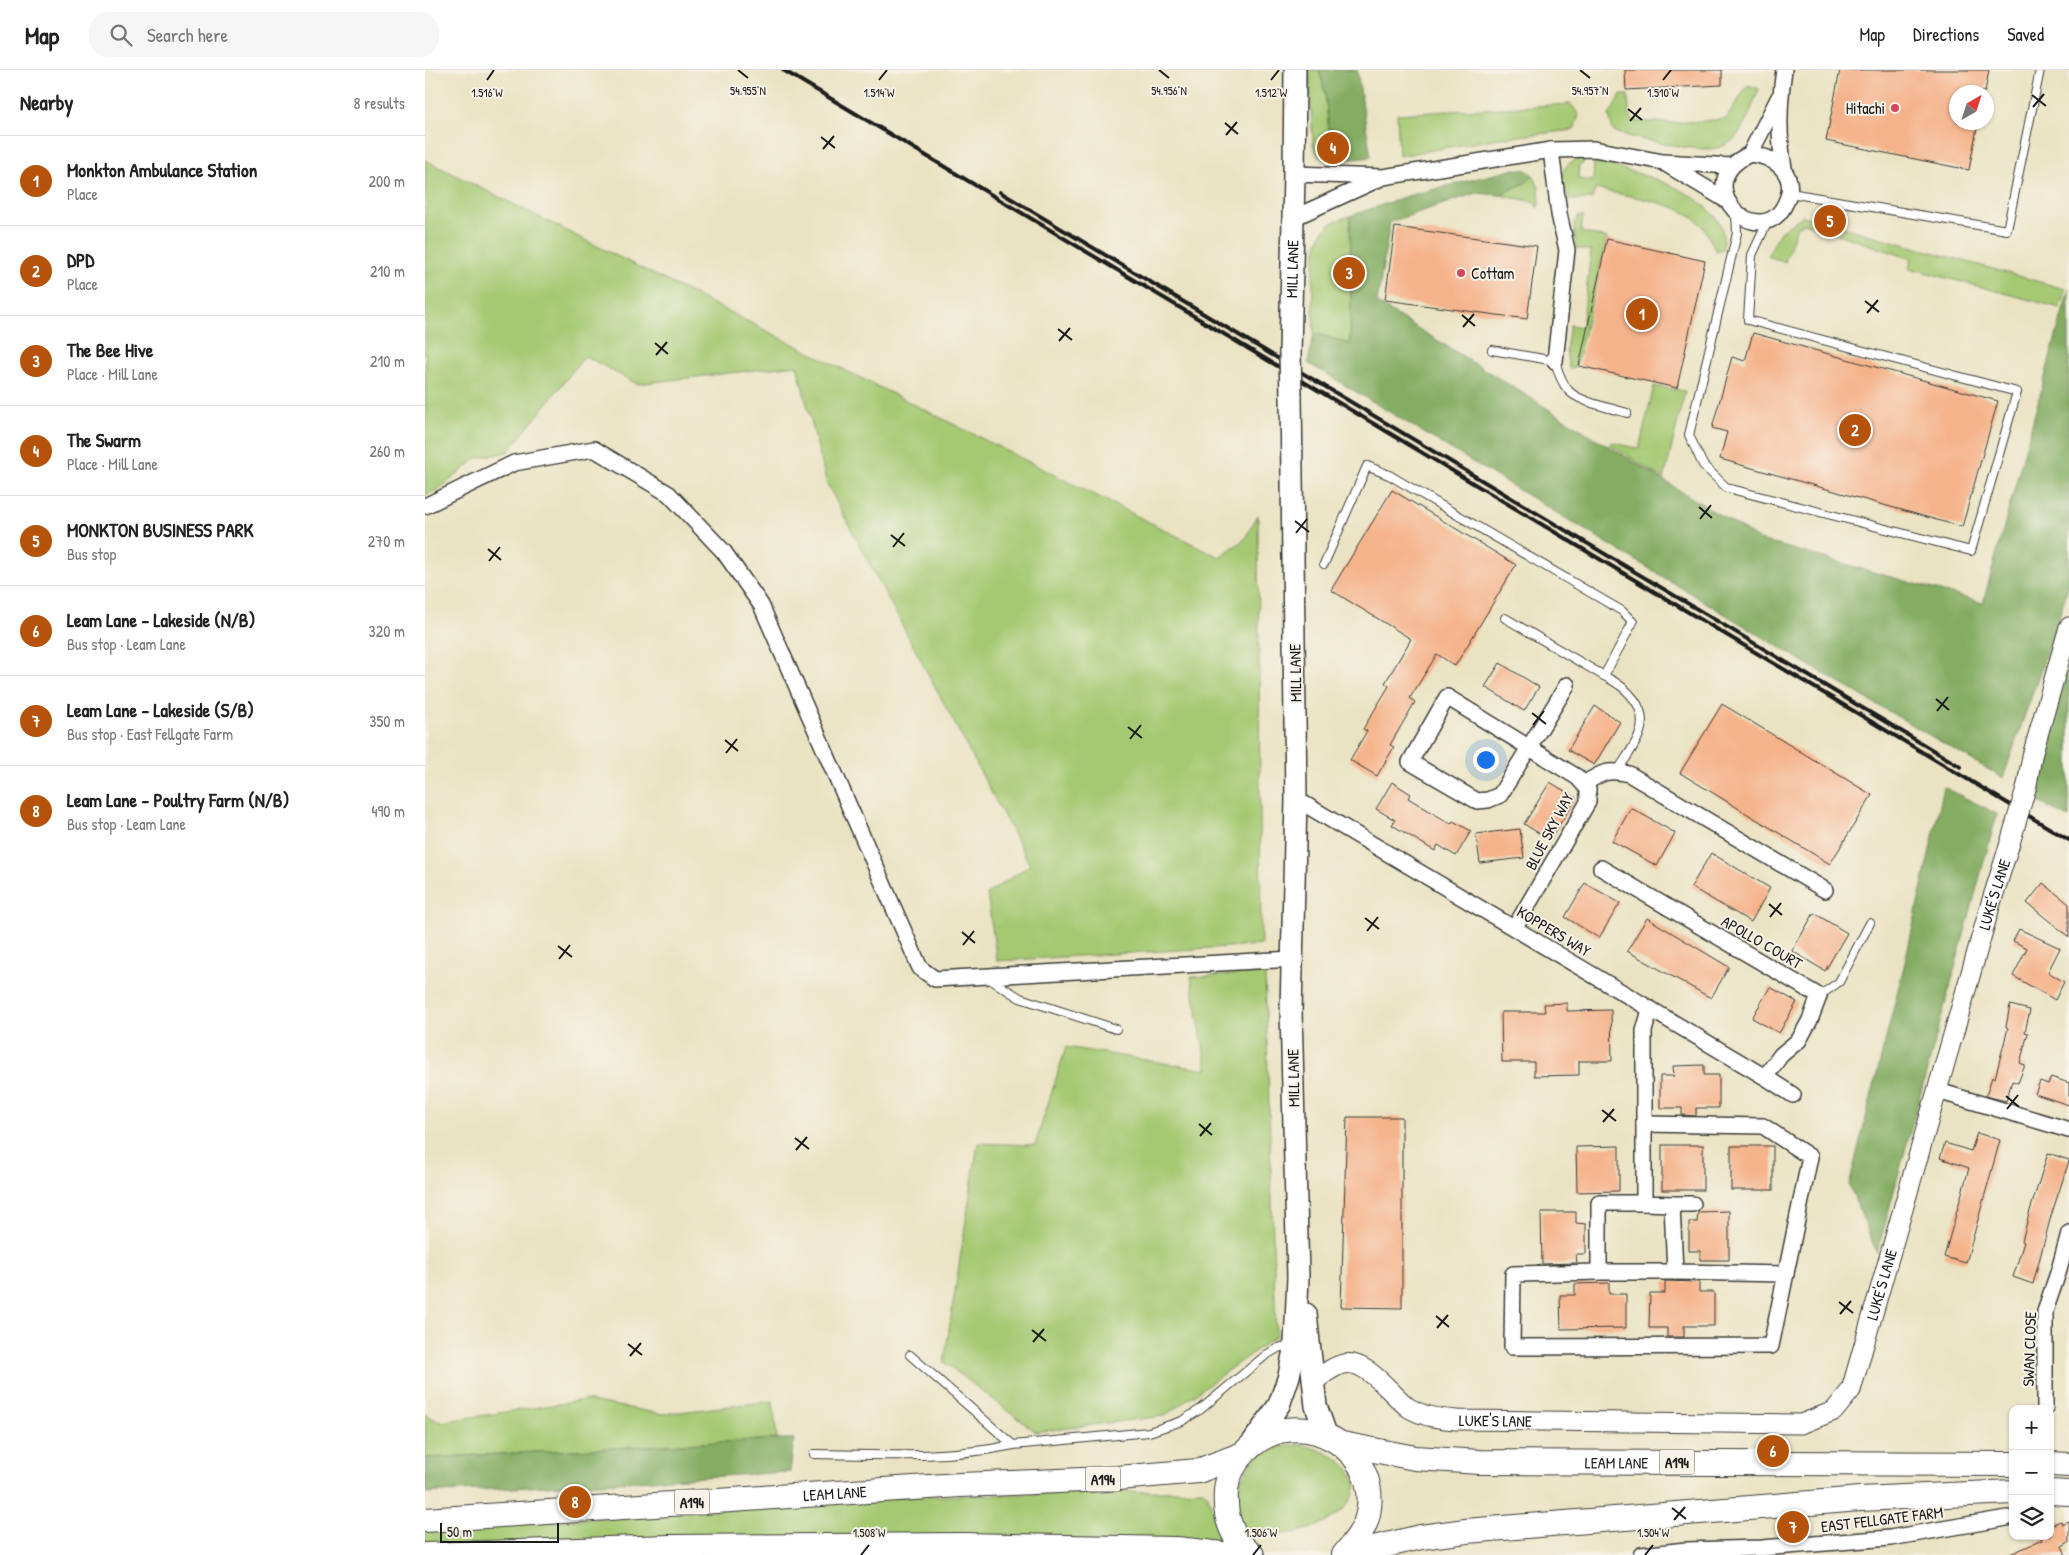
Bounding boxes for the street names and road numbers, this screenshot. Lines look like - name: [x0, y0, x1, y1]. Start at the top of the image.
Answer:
- street label: MILL LANE: [1280, 240, 1304, 298]
- street label: MILL LANE: [1283, 644, 1307, 702]
- street label: BLUE SKY WAY: [1519, 788, 1579, 874]
- street label: LUKE'S LANE: [1973, 856, 2015, 932]
- street label: KOPPERS WAY: [1513, 900, 1595, 962]
- street label: APOLLO COURT: [1717, 910, 1807, 974]
- street label: MILL LANE: [1281, 1049, 1305, 1107]
- street label: LUKE'S LANE: [1861, 1246, 1902, 1323]
- street label: SWAN CLOSE: [2017, 1311, 2041, 1387]
- street label: LUKE'S LANE: [1459, 1409, 1532, 1432]
- road number: A194: [1659, 1450, 1695, 1474]
- street label: LEAM LANE: [1585, 1451, 1648, 1474]
- road number: A194: [1085, 1466, 1121, 1492]
- street label: LEAM LANE: [803, 1480, 867, 1506]
- road number: A194: [675, 1490, 709, 1514]
- street label: EAST FELLGATE FARM: [1820, 1501, 1944, 1537]

